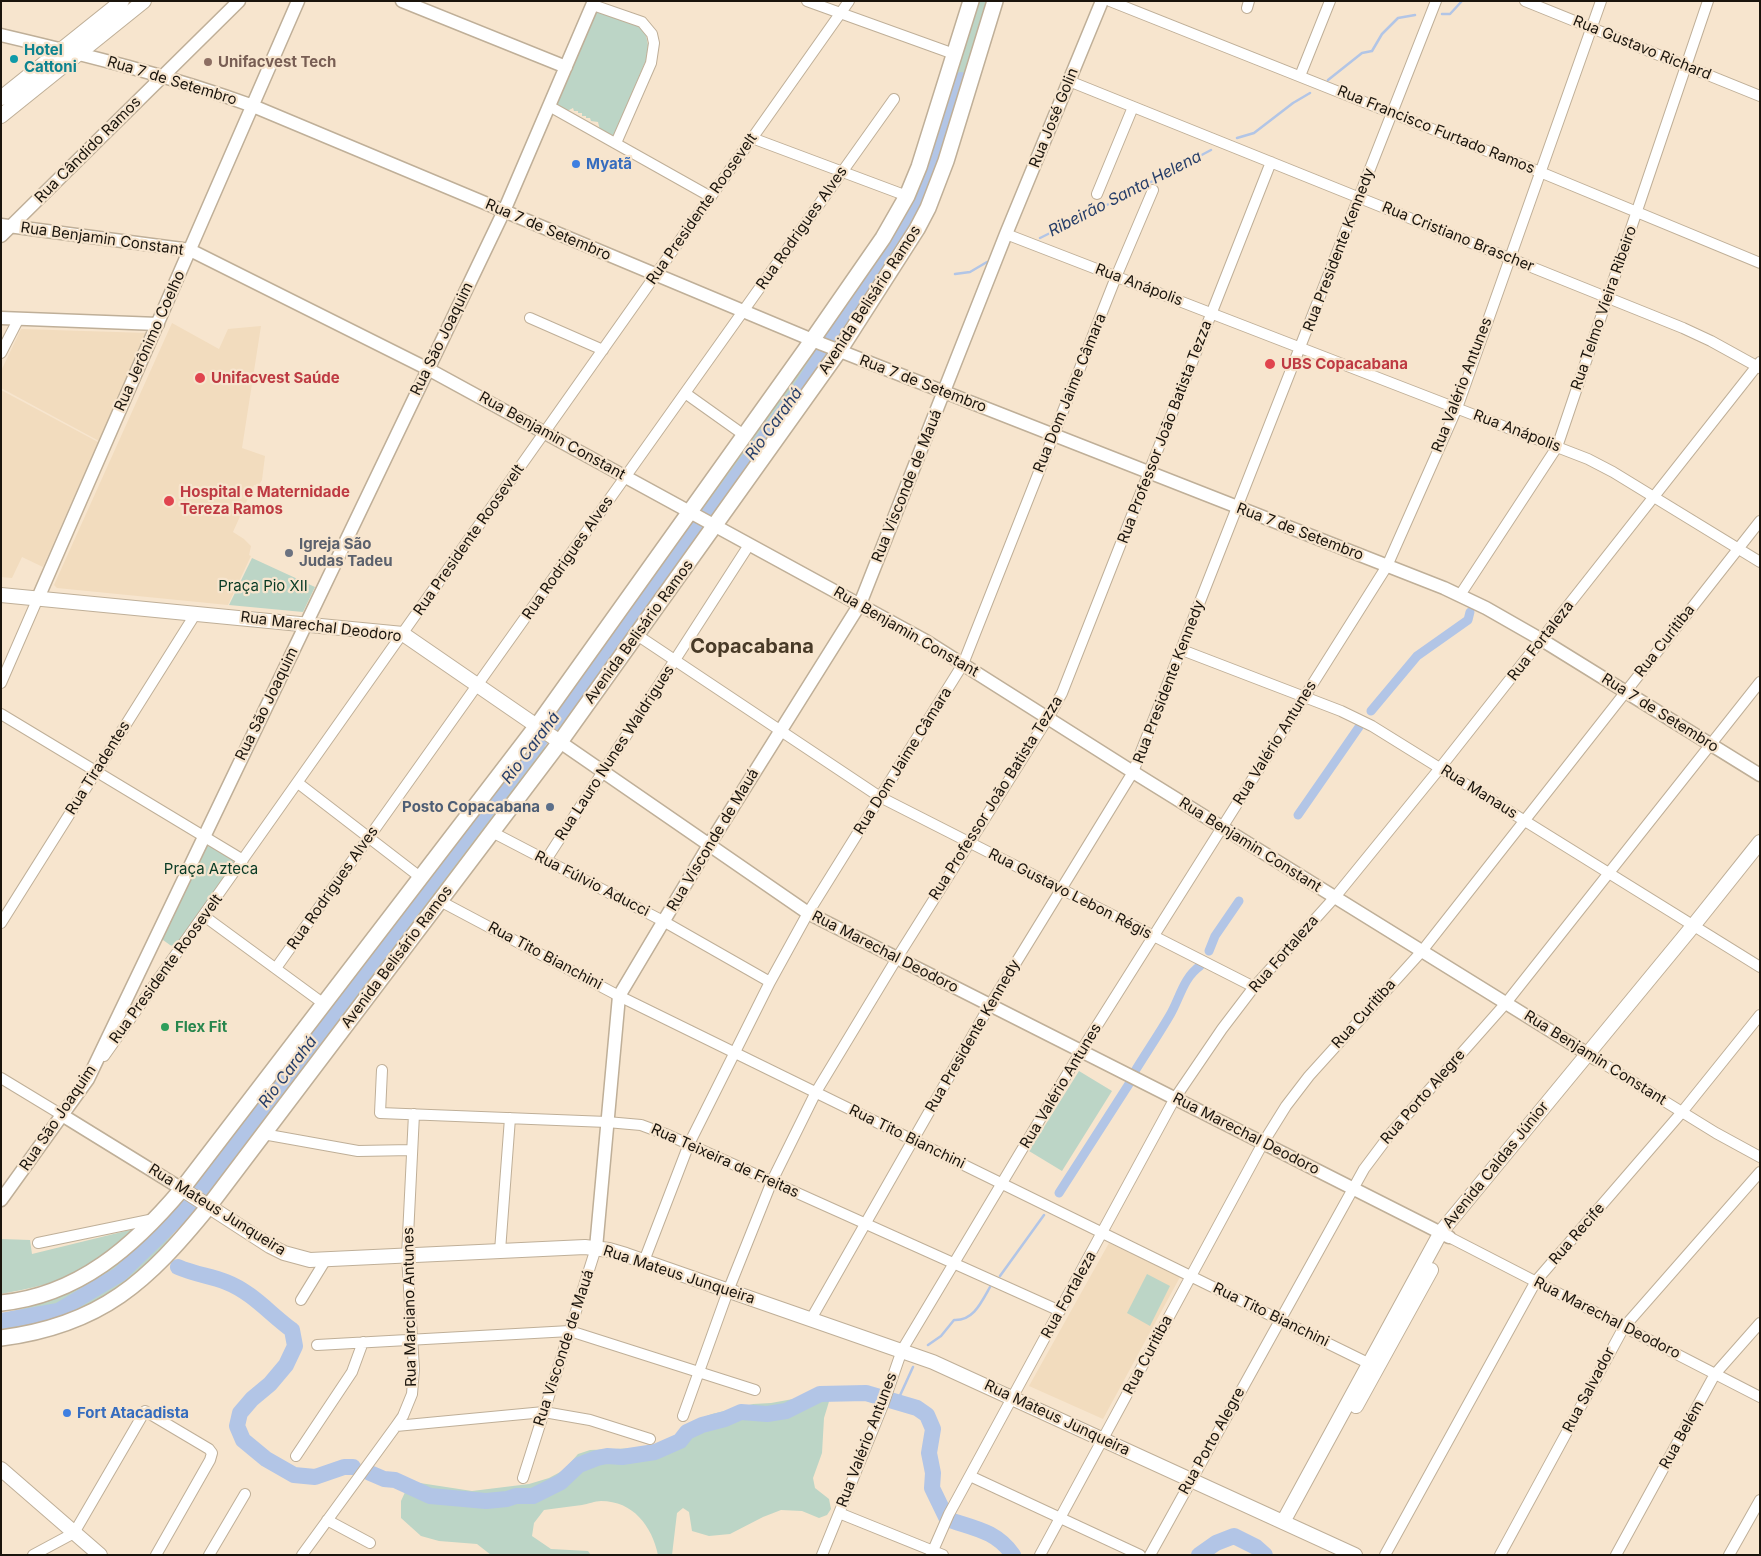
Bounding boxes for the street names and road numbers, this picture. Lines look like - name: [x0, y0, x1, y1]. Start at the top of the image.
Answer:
- street label: Rua Gustavo Richard: [1570, 12, 1714, 84]
- street label: Rua 7 de Setembro: [105, 53, 239, 109]
- street label: Rua José Golin: [1026, 66, 1082, 170]
- street label: Rua Francisco Furtado Ramos: [1335, 82, 1537, 178]
- street label: Rua Cândido Ramos: [31, 93, 145, 207]
- street label: Rua Presidente Roosevelt: [643, 130, 761, 288]
- street label: Rua Rodrigues Alves: [753, 163, 851, 293]
- street label: Rua Presidente Kennedy: [1300, 166, 1378, 334]
- street label: Rua 7 de Setembro: [483, 195, 613, 265]
- street label: Rua Cristiano Brascher: [1379, 198, 1537, 276]
- street label: Rua Benjamin Constant: [19, 219, 185, 259]
- street label: Avenida Belisário Ramos: [815, 222, 925, 378]
- street label: Rua Telmo Vieira Ribeiro: [1567, 224, 1641, 392]
- street label: Rua Anápolis: [1093, 260, 1185, 310]
- street label: Rua Jerônimo Coelho: [111, 268, 189, 414]
- street label: Rua São Joaquim: [407, 280, 477, 398]
- street label: Rua Dom Jaime Câmara: [1030, 311, 1110, 475]
- street label: Rua Valério Antunes: [1428, 315, 1496, 455]
- street label: Rua Professor João Batista Tezza: [1114, 318, 1216, 546]
- street label: Rua 7 de Setembro: [857, 351, 989, 417]
- street label: Rua Benjamin Constant: [476, 388, 628, 484]
- street label: Rua Anápolis: [1471, 406, 1563, 456]
- street label: Rua Visconde de Mauá: [868, 407, 946, 565]
- street label: Rua Presidente Roosevelt: [410, 461, 528, 619]
- street label: Rua Rodrigues Alves: [519, 493, 617, 623]
- street label: Rua 7 de Setembro: [1234, 499, 1366, 565]
- street label: Avenida Belisário Ramos: [581, 557, 697, 707]
- street label: Rua Benjamin Constant: [830, 583, 982, 681]
- street label: Rua Fortaleza: [1504, 597, 1578, 685]
- street label: Rua Presidente Kennedy: [1130, 598, 1208, 766]
- street label: Rua Curitiba: [1631, 601, 1699, 681]
- street label: Rua Marechal Deodoro: [239, 608, 403, 646]
- street label: Rua São Joaquim: [232, 645, 302, 763]
- street label: Rua Lauro Nunes Waldrigues: [552, 662, 678, 844]
- street label: Rua 7 de Setembro: [1598, 670, 1722, 756]
- street label: Rua Valério Antunes: [1230, 678, 1320, 808]
- street label: Rua Dom Jaime Câmara: [850, 684, 956, 838]
- street label: Rua Professor João Batista Tezza: [925, 693, 1067, 903]
- street label: Rua Tiradentes: [62, 718, 134, 818]
- street label: Rua Manaus: [1437, 761, 1521, 823]
- street label: Rua Visconde de Mauá: [663, 765, 763, 915]
- street label: Rua Benjamin Constant: [1176, 794, 1324, 896]
- street label: Rua Rodrigues Alves: [284, 823, 382, 953]
- street label: Rua Gustavo Lebon Régis: [985, 845, 1155, 943]
- street label: Rua Fúlvio Aducci: [532, 847, 652, 921]
- street label: Avenida Belisário Ramos: [338, 882, 456, 1032]
- street label: Rua Presidente Roosevelt: [106, 891, 226, 1047]
- street label: Rua Marechal Deodoro: [809, 907, 961, 997]
- street label: Rua Fortaleza: [1246, 912, 1322, 996]
- street label: Rua Tito Bianchini: [485, 918, 605, 994]
- street label: Rua Presidente Kennedy: [922, 956, 1024, 1116]
- street label: Rua Curitiba: [1328, 976, 1400, 1052]
- street label: Rua Benjamin Constant: [1521, 1007, 1669, 1109]
- street label: Rua Valério Antunes: [1017, 1020, 1105, 1152]
- street label: Rua Porto Alegre: [1377, 1046, 1469, 1148]
- street label: Rua São Joaquim: [16, 1062, 100, 1174]
- street label: Rua Marechal Deodoro: [1170, 1089, 1322, 1179]
- street label: Avenida Caldas Júnior: [1439, 1098, 1553, 1232]
- street label: Rua Tito Bianchini: [846, 1101, 968, 1173]
- street label: Rua Teixeira de Freitas: [648, 1120, 802, 1202]
- street label: Rua Mateus Junqueira: [145, 1160, 289, 1260]
- street label: Rua Recife: [1545, 1200, 1609, 1268]
- street label: Rua Marciano Antunes: [400, 1227, 420, 1387]
- street label: Rua Mateus Junqueira: [601, 1242, 757, 1308]
- street label: Rua Fortaleza: [1038, 1248, 1100, 1342]
- street label: Rua Visconde de Mauá: [530, 1268, 598, 1428]
- street label: Rua Marechal Deodoro: [1531, 1273, 1683, 1363]
- street label: Rua Tito Bianchini: [1210, 1279, 1332, 1351]
- street label: Rua Curitiba: [1120, 1312, 1176, 1398]
- street label: Rua Salvador: [1559, 1344, 1619, 1436]
- street label: Rua Valério Antunes: [833, 1370, 901, 1510]
- street label: Rua Mateus Junqueira: [981, 1376, 1133, 1460]
- street label: Rua Porto Alegre: [1175, 1384, 1249, 1498]
- street label: Rua Belém: [1656, 1398, 1708, 1472]

